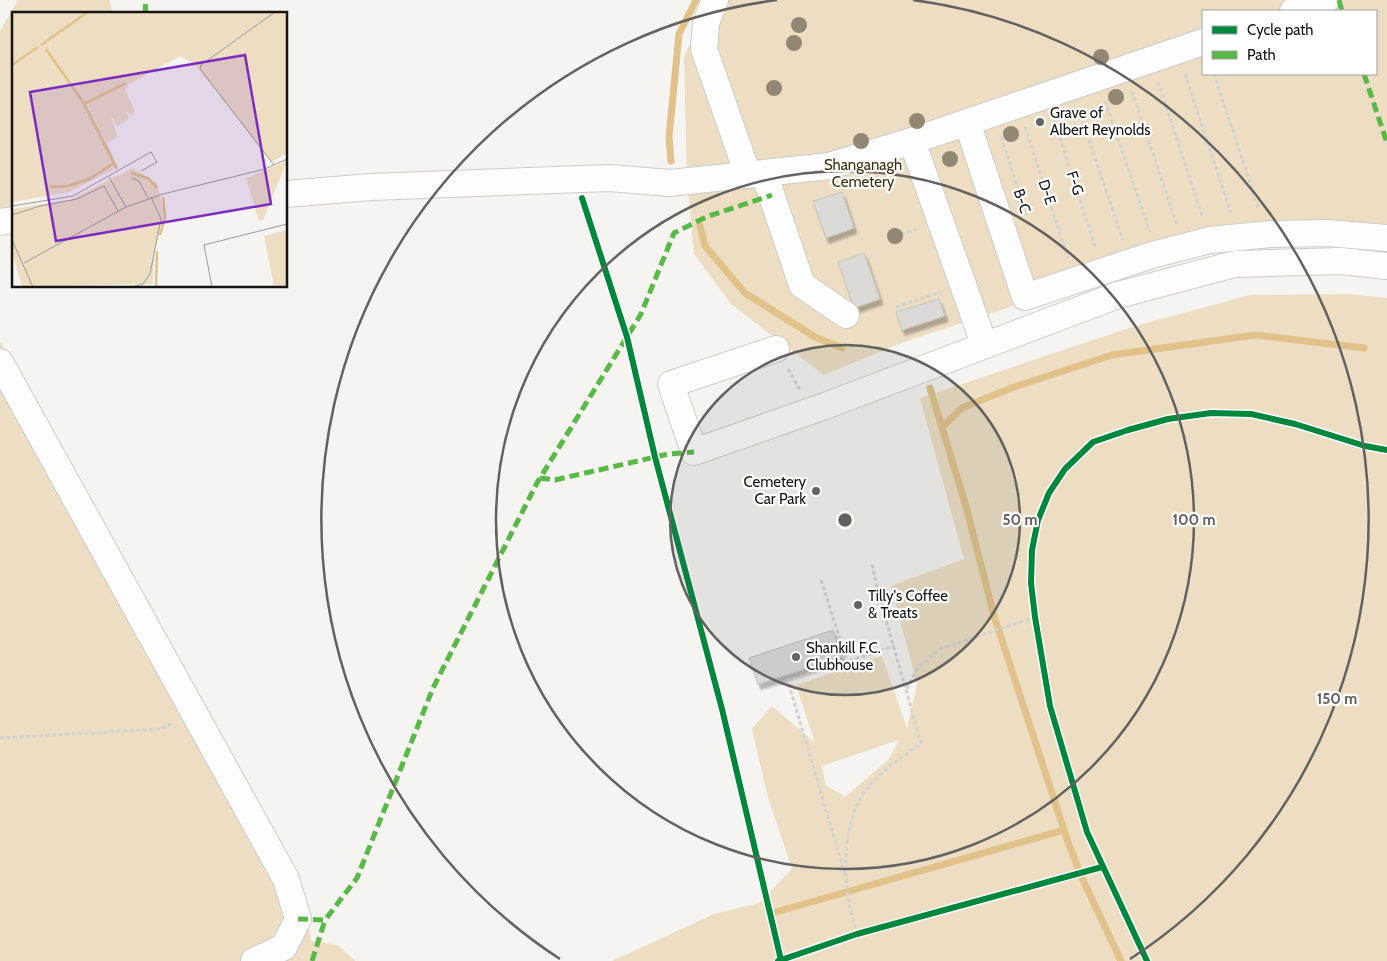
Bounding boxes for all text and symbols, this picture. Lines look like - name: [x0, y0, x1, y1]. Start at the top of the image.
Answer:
- legend: [1202, 10, 1377, 75]
- inset map: [12, 12, 288, 288]
- text: Cycle path: [1247, 21, 1313, 39]
- text: Path: [1247, 46, 1276, 64]
- place label: Grave of Albert Reynolds: [1050, 104, 1150, 139]
- marker: Grave of Albert Reynolds: [1034, 116, 1046, 128]
- park label: Shanganagh Cemetery: [824, 156, 902, 191]
- street label: F-G: [1063, 169, 1087, 197]
- street label: D-E: [1034, 177, 1060, 207]
- street label: B-C: [1010, 187, 1034, 215]
- place label: Cemetery Car Park: [743, 473, 806, 508]
- marker: Cemetery Car Park: [810, 485, 822, 497]
- centre of rings: [836, 511, 854, 529]
- text: 50 m: [1002, 511, 1038, 529]
- text: 100 m: [1172, 511, 1216, 529]
- place label: Tilly's Coffee & Treats: [868, 587, 948, 622]
- marker: Tilly's Coffee & Treats: [852, 599, 864, 611]
- place label: Shankill F.C. Clubhouse: [806, 639, 881, 674]
- marker: Shankill F.C. Clubhouse: [790, 651, 802, 663]
- text: 150 m: [1317, 690, 1357, 708]

